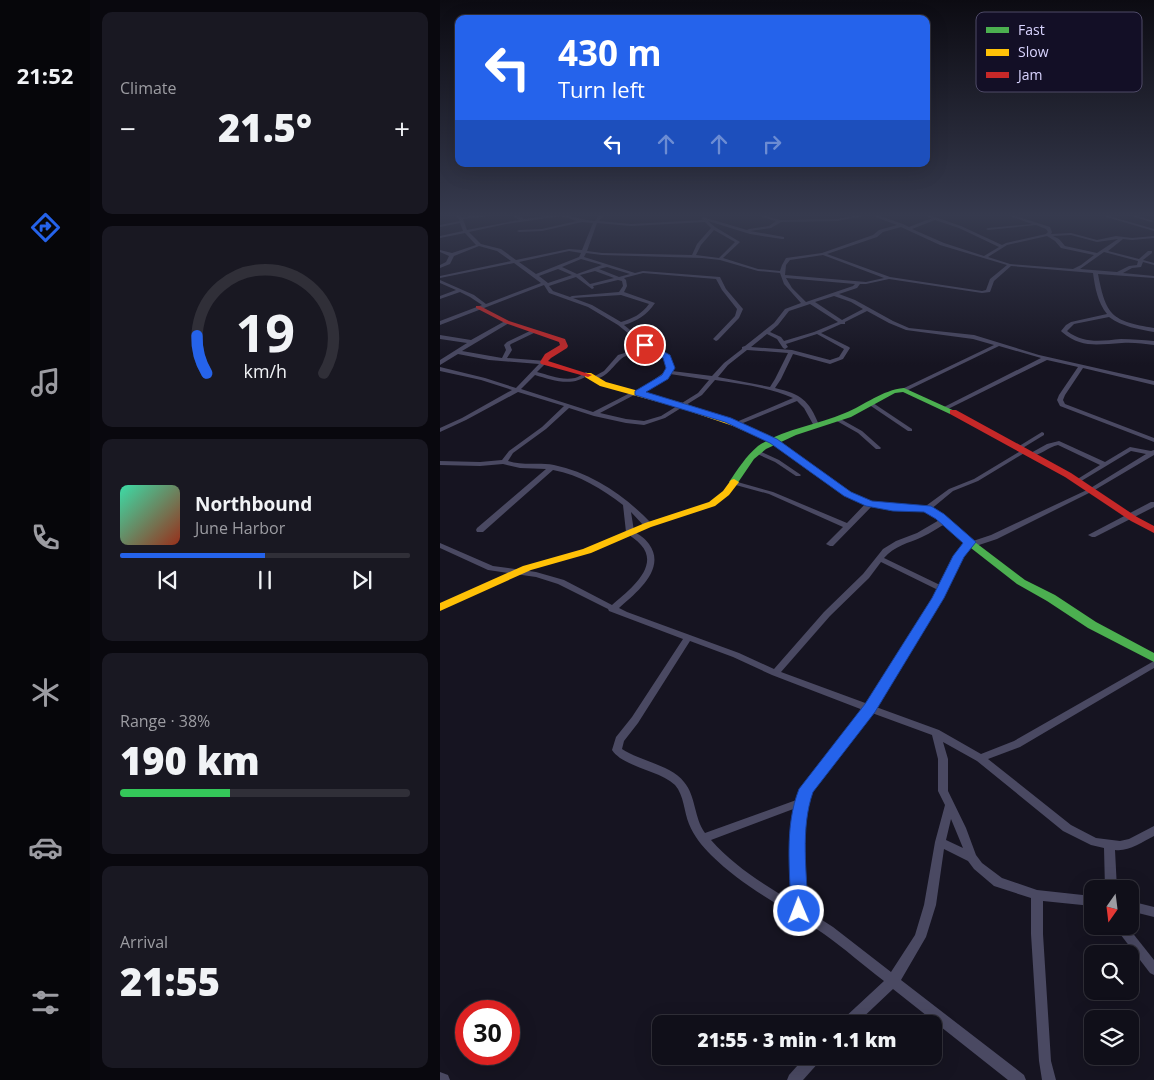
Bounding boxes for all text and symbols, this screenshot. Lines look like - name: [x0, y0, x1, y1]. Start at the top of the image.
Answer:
- legend: [976, 12, 1142, 92]
- text: Fast: [1018, 20, 1045, 39]
- text: 430 m: [558, 29, 662, 76]
- icon: left: [475, 35, 540, 100]
- text: Slow: [1018, 42, 1049, 61]
- text: 21:52: [17, 60, 73, 90]
- text: Jam: [1016, 65, 1043, 84]
- text: Turn left: [558, 74, 645, 104]
- text: Climate: [120, 77, 177, 99]
- text: 21.5°: [218, 101, 312, 153]
- text: −: [120, 109, 136, 147]
- text: +: [394, 109, 410, 147]
- icon: left: [599, 130, 627, 158]
- icon: ahead: [652, 130, 680, 158]
- icon: ahead: [705, 130, 733, 158]
- icon: right: [758, 130, 786, 158]
- icon: directions: [28, 210, 63, 245]
- text: 19: [235, 296, 295, 367]
- pin: [624, 324, 666, 366]
- icon: arrive: [631, 331, 659, 359]
- text: km/h: [243, 359, 287, 383]
- icon: music: [28, 365, 63, 400]
- text: Northbound: [195, 491, 312, 517]
- text: June Harbor: [195, 517, 285, 539]
- icon: phone: [28, 520, 63, 555]
- icon: previous: [154, 566, 182, 594]
- icon: pause: [251, 566, 279, 594]
- icon: next: [348, 566, 376, 594]
- icon: climate: [28, 675, 63, 710]
- text: Range · 38%: [120, 710, 210, 732]
- text: 190 km: [120, 734, 260, 786]
- icon: car: [28, 830, 63, 865]
- north arrow: [1084, 880, 1139, 935]
- map controls: [1084, 880, 1139, 1065]
- position arrow: [772, 884, 824, 936]
- text: Arrival: [120, 931, 168, 953]
- button: search: [1084, 945, 1139, 1000]
- text: 21:55: [120, 955, 220, 1007]
- icon: filters: [28, 985, 63, 1020]
- speed limit sign: 30: [455, 1000, 520, 1065]
- button: layers: [1084, 1010, 1139, 1065]
- text: 21:55 · 3 min · 1.1 km: [698, 1027, 896, 1053]

